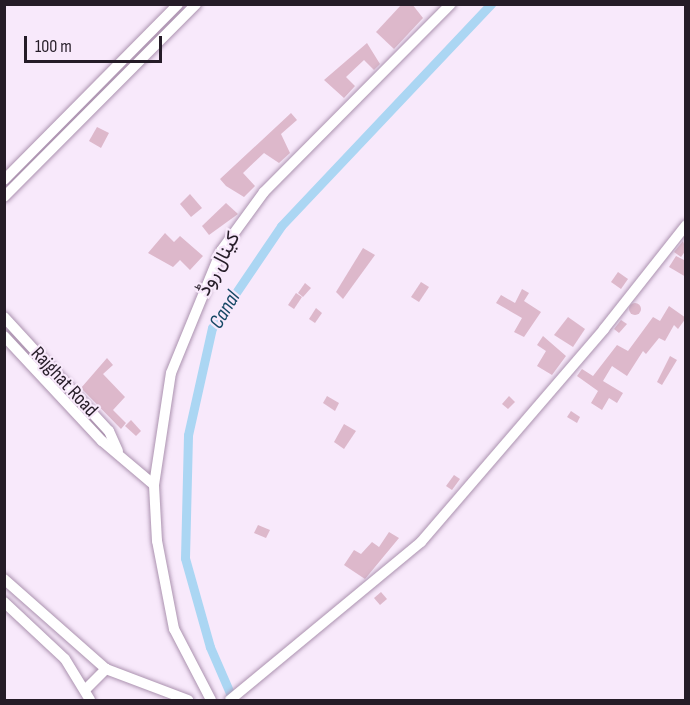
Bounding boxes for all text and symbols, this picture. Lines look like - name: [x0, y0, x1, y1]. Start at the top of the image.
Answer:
- scale bar: [27, 24, 165, 62]
- text: 100 m: [35, 36, 72, 57]
- street label: کینال روڈ: [192, 228, 246, 300]
- water label: Canal: [204, 287, 246, 333]
- street label: Rajghat Road: [26, 342, 102, 422]

